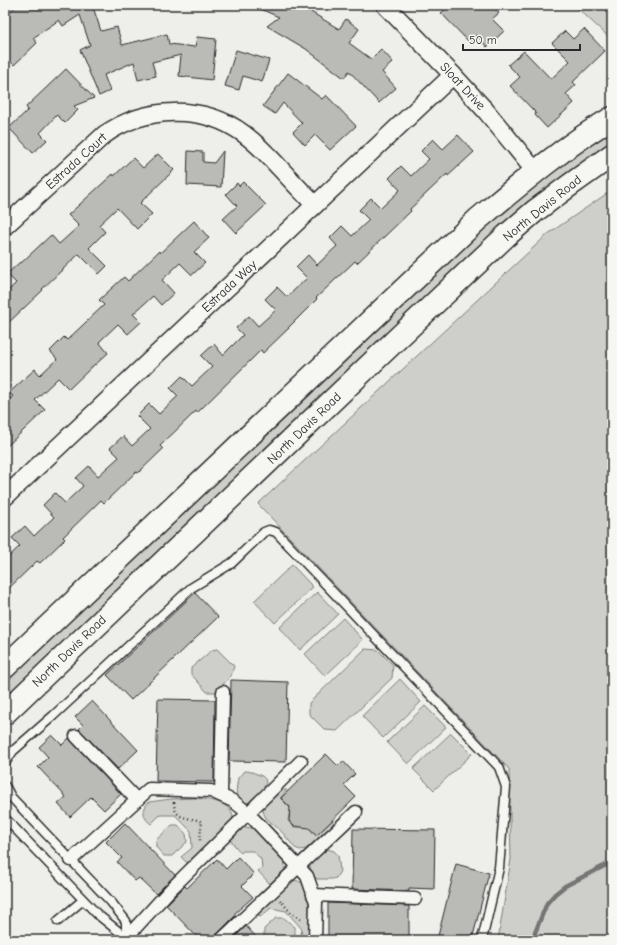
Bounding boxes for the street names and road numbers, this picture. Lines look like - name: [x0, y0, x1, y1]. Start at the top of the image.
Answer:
- street label: Sloat Drive: [437, 59, 489, 113]
- street label: Estrada Court: [42, 129, 111, 192]
- street label: North Davis Road: [500, 172, 584, 244]
- street label: Estrada Way: [198, 257, 260, 315]
- street label: North Davis Road: [264, 389, 344, 467]
- street label: North Davis Road: [29, 612, 109, 690]

